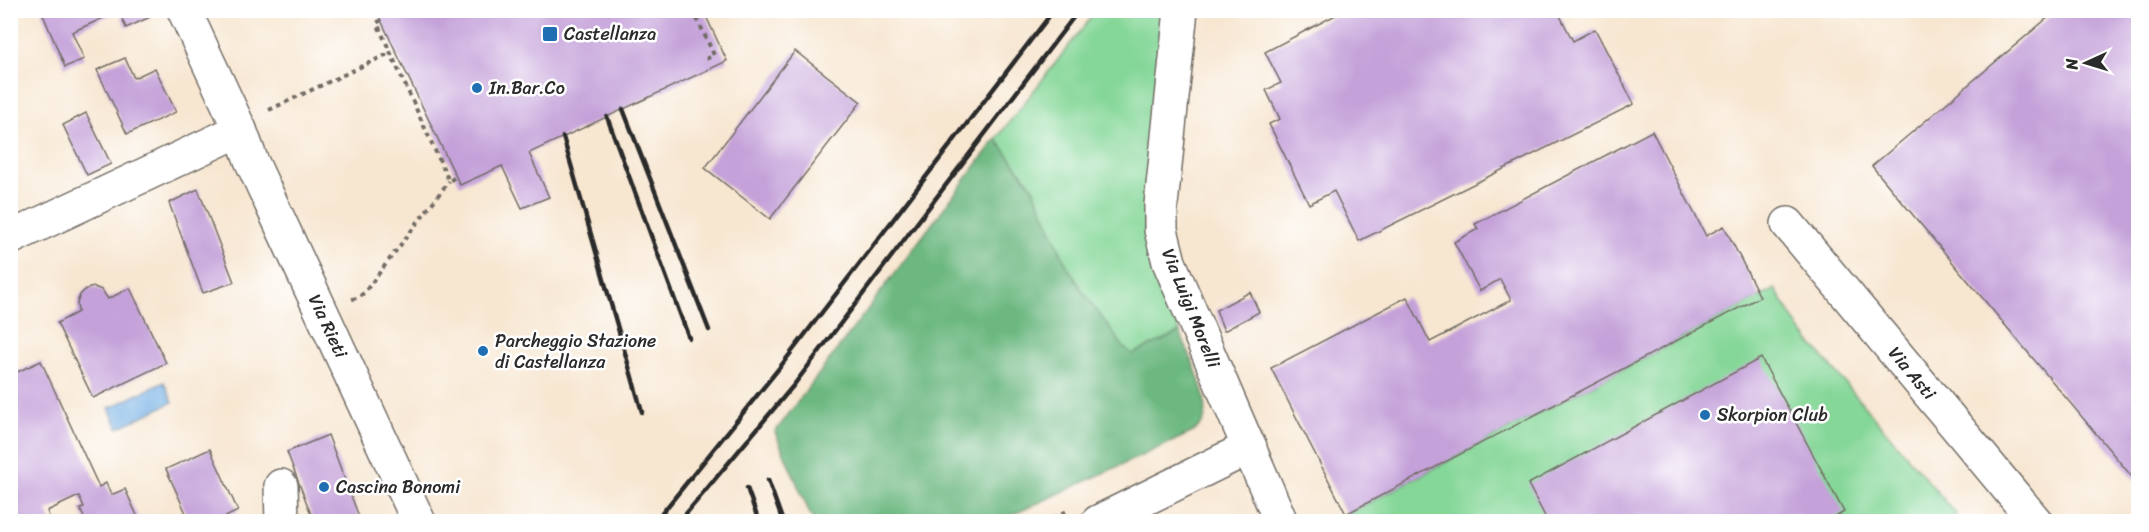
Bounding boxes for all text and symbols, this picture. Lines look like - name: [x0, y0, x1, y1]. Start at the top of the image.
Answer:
- place label: Castellanza: [564, 18, 656, 50]
- marker: Castellanza: [541, 25, 559, 43]
- north arrow: [2056, 33, 2116, 93]
- text: N: [2057, 57, 2086, 72]
- place label: In.Bar.Co: [488, 72, 565, 104]
- marker: In.Bar.Co: [470, 81, 484, 95]
- street label: Via Luigi Morelli: [1152, 243, 1230, 374]
- street label: Via Rieti: [299, 289, 357, 364]
- place label: Parcheggio Stazione di Castellanza: [495, 325, 656, 378]
- street label: Via Asti: [1880, 339, 1945, 408]
- marker: Parcheggio Stazione di Castellanza: [476, 344, 490, 358]
- place label: Skorpion Club: [1717, 399, 1828, 431]
- marker: Skorpion Club: [1698, 408, 1712, 422]
- place label: Cascina Bonomi: [336, 471, 461, 503]
- marker: Cascina Bonomi: [317, 480, 331, 494]

